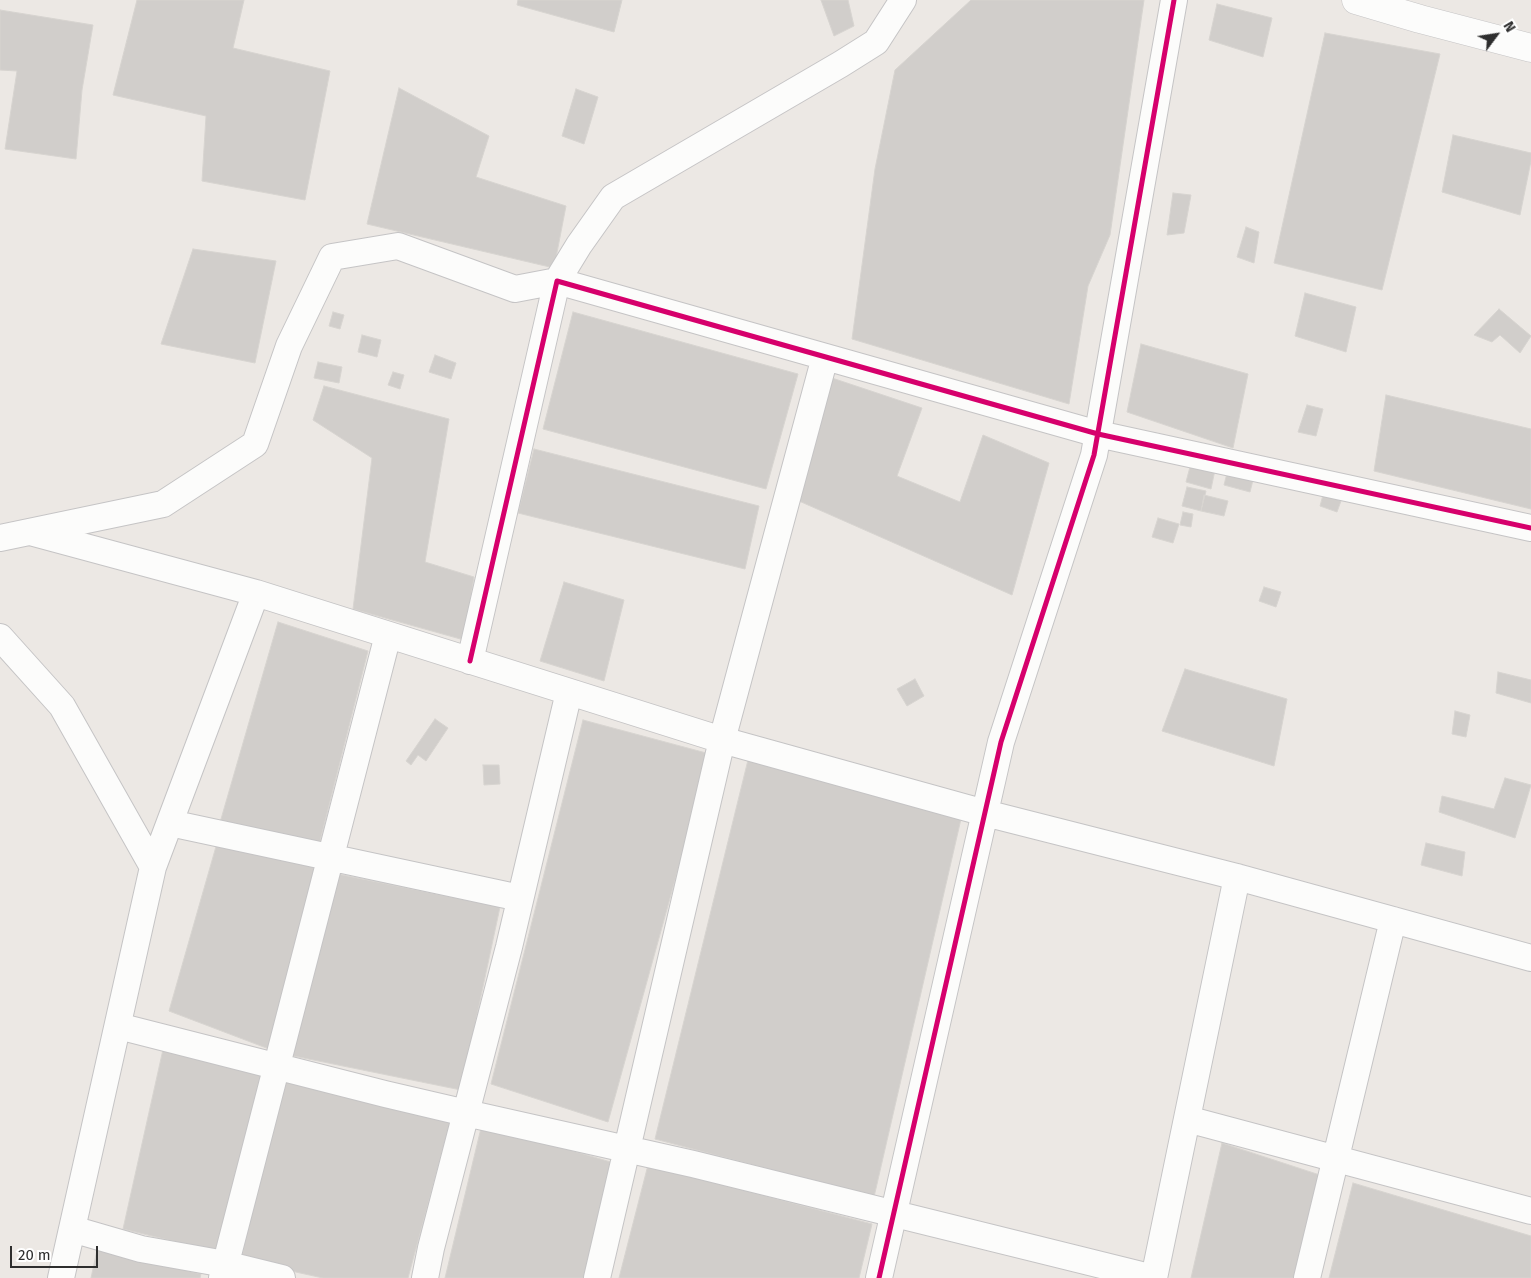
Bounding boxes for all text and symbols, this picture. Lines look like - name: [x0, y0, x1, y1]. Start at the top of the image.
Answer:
- north arrow: [1471, 10, 1521, 60]
- text: N: [1500, 19, 1519, 35]
- scale bar: [12, 1236, 100, 1268]
- text: 20 m: [18, 1246, 51, 1264]

